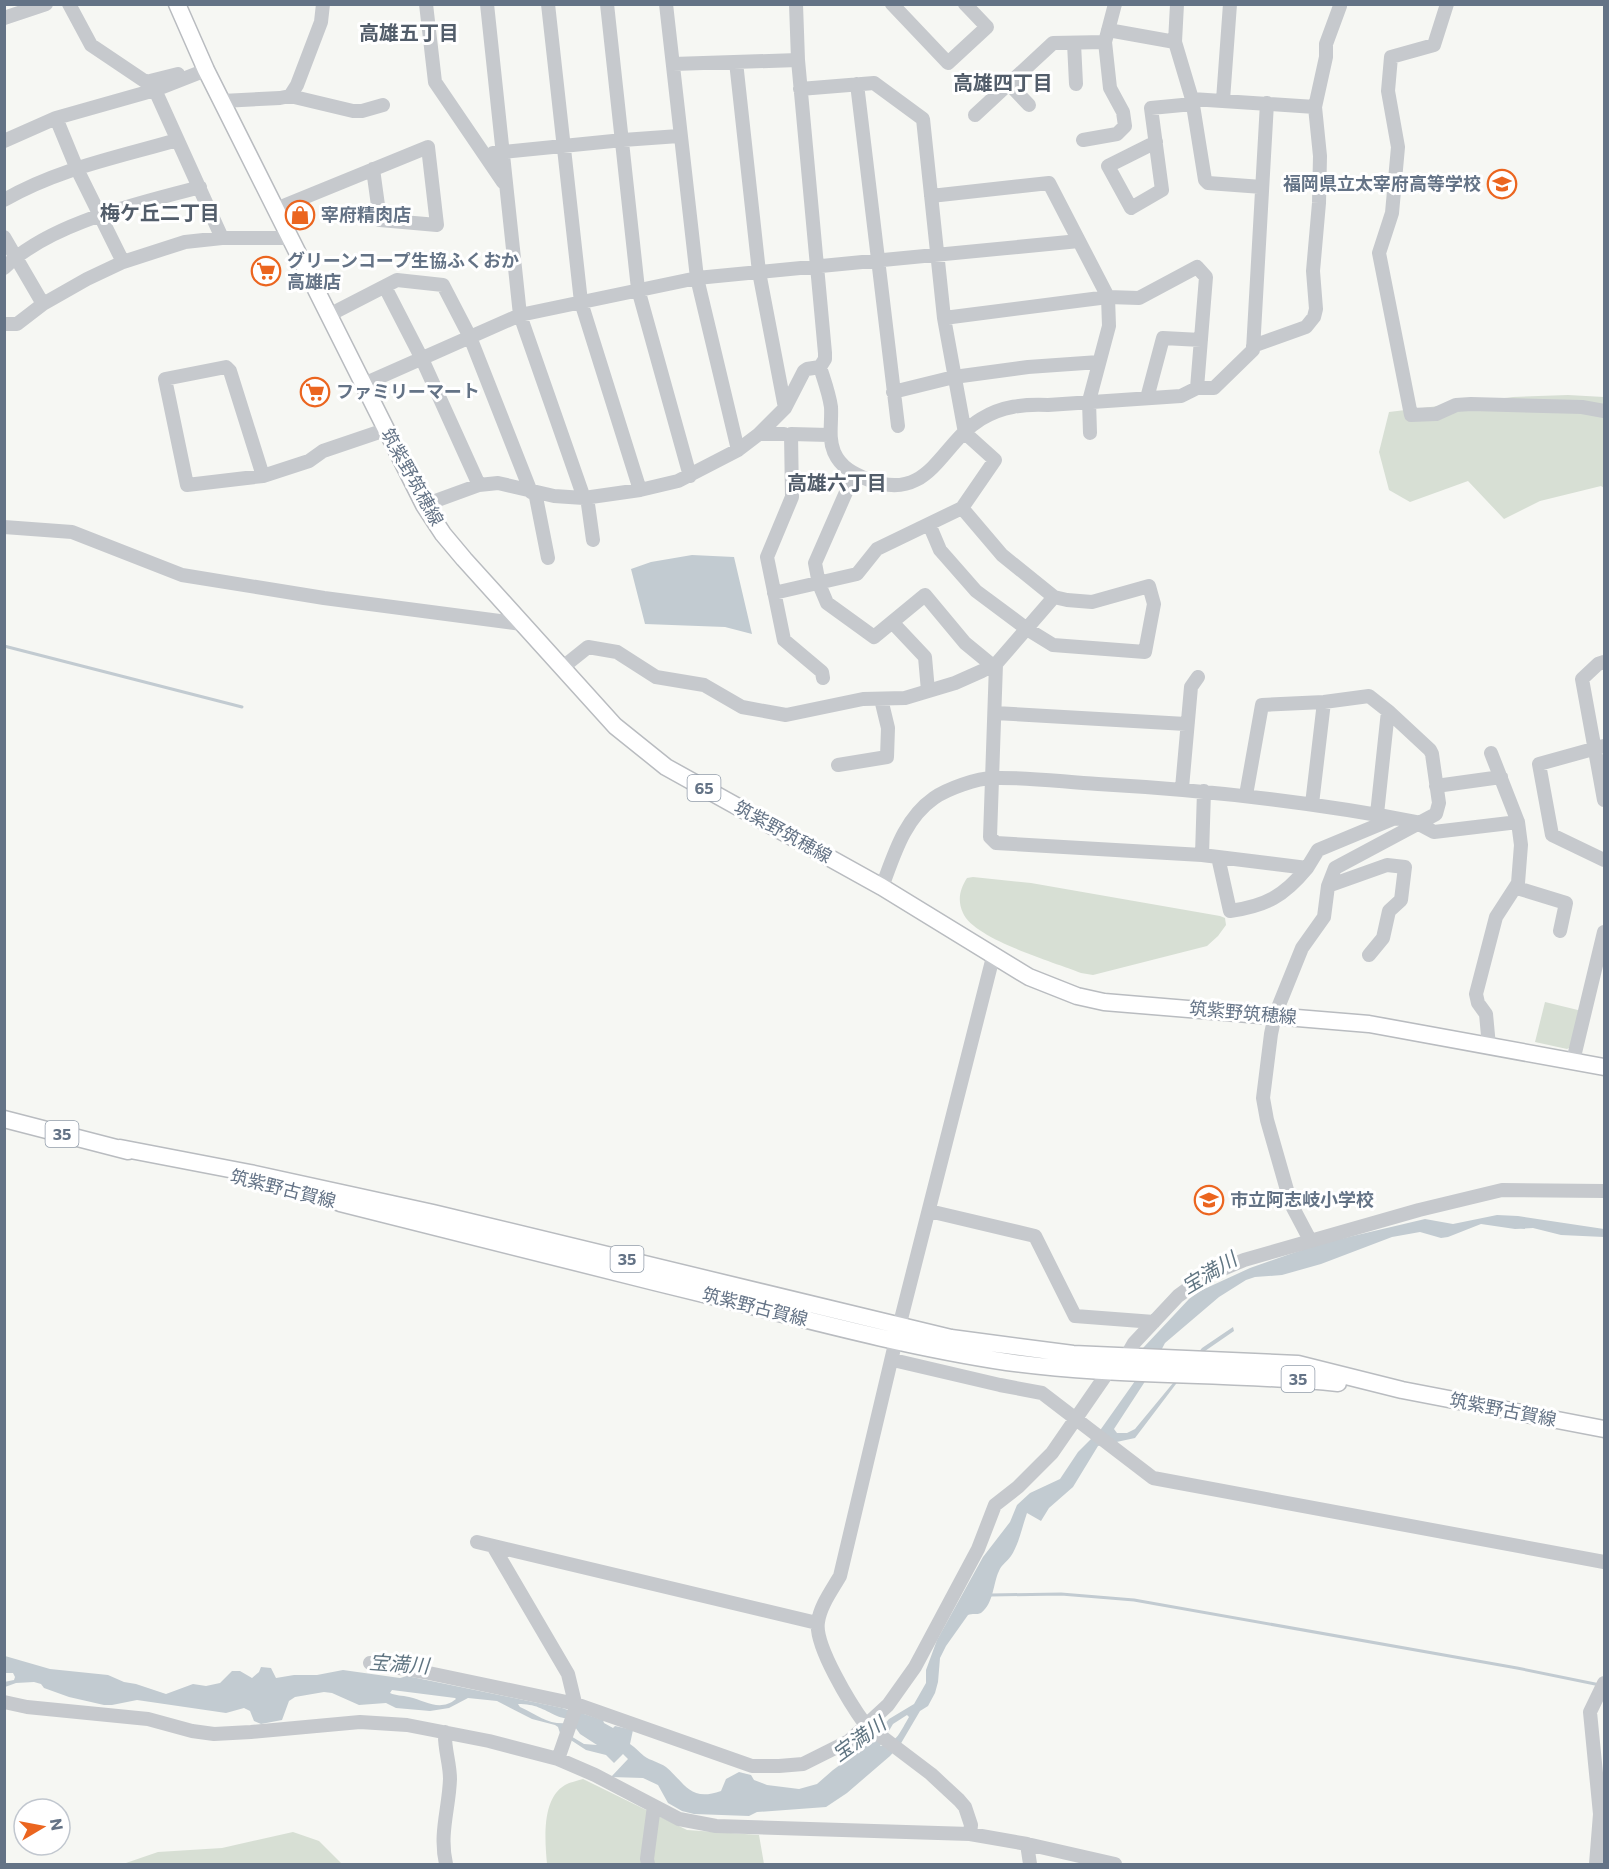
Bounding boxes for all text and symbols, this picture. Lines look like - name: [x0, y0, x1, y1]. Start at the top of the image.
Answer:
- district label: 高雄五丁目: [359, 20, 459, 44]
- district label: 高雄四丁目: [953, 70, 1053, 94]
- school or university icon: 福岡県立太宰府高等学校: [1486, 168, 1518, 200]
- place label: 福岡県立太宰府高等学校: [1283, 172, 1481, 194]
- shop icon: 宰府精肉店: [284, 199, 316, 231]
- district label: 梅ケ丘二丁目: [100, 200, 220, 224]
- place label: 宰府精肉店: [321, 203, 411, 225]
- place label: グリーンコープ生協ふくおか 高雄店: [287, 249, 519, 292]
- supermarket icon: グリーンコープ生協ふくおか 高雄店: [250, 255, 282, 287]
- supermarket icon: ファミリーマート: [299, 376, 331, 408]
- place label: ファミリーマート: [336, 380, 480, 402]
- street label: 筑紫野筑穂線: [377, 424, 449, 529]
- district label: 高雄六丁目: [787, 470, 887, 494]
- road number: 65: [688, 775, 720, 801]
- street label: 筑紫野筑穂線: [731, 795, 836, 867]
- street label: 筑紫野筑穂線: [1188, 996, 1298, 1028]
- road number: 35: [46, 1121, 78, 1147]
- street label: 筑紫野古賀線: [228, 1164, 338, 1212]
- school or university icon: 市立阿志岐小学校: [1193, 1184, 1225, 1216]
- place label: 市立阿志岐小学校: [1230, 1188, 1374, 1210]
- water label: 宝満川: [1177, 1245, 1242, 1298]
- road number: 35: [610, 1246, 644, 1272]
- street label: 筑紫野古賀線: [700, 1282, 810, 1330]
- road number: 35: [1282, 1366, 1314, 1392]
- street label: 筑紫野古賀線: [1448, 1388, 1558, 1430]
- water label: 宝満川: [368, 1649, 432, 1677]
- water label: 宝満川: [827, 1710, 891, 1766]
- north arrow: [12, 1797, 72, 1857]
- text: N: [47, 1817, 68, 1832]

